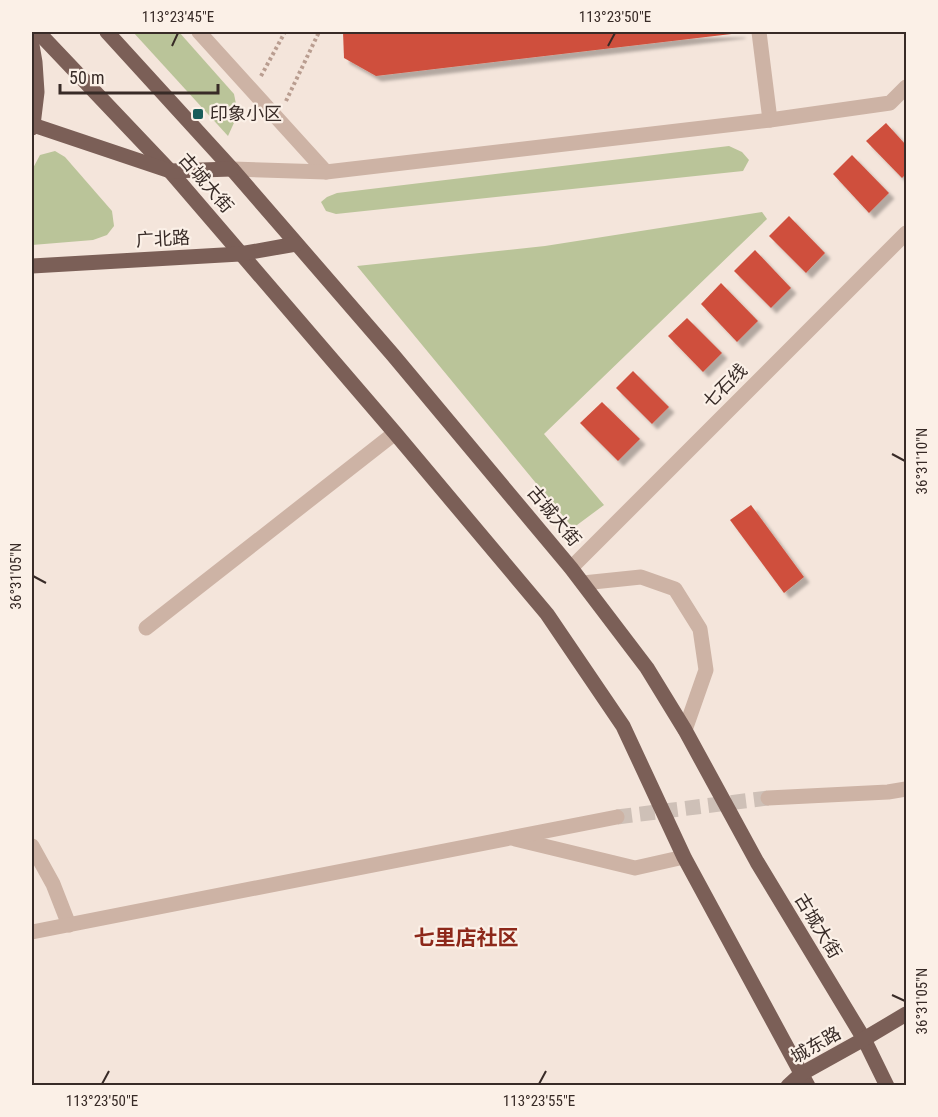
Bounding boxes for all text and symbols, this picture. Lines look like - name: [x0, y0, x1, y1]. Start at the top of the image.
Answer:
- text: 113°23'45"E: [142, 8, 214, 26]
- text: 113°23'50"E: [579, 8, 651, 26]
- scale bar: [60, 57, 218, 95]
- text: 50 m: [69, 67, 104, 88]
- place label: 印象小区: [210, 103, 282, 124]
- marker: 印象小区: [191, 107, 205, 121]
- street label: 古城大街: [175, 149, 238, 217]
- street label: 广北路: [135, 227, 190, 250]
- street label: 七石线: [698, 359, 751, 412]
- text: 36°31'10"N: [913, 428, 931, 494]
- street label: 古城大街: [523, 481, 586, 550]
- text: 36°31'05"N: [7, 543, 25, 609]
- street label: 古城大街: [791, 889, 846, 962]
- district label: 七里店社区: [414, 926, 519, 950]
- text: 36°31'05"N: [913, 968, 931, 1034]
- street label: 城东路: [787, 1022, 844, 1067]
- text: 113°23'50"E: [66, 1092, 138, 1110]
- text: 113°23'55"E: [503, 1092, 575, 1110]

